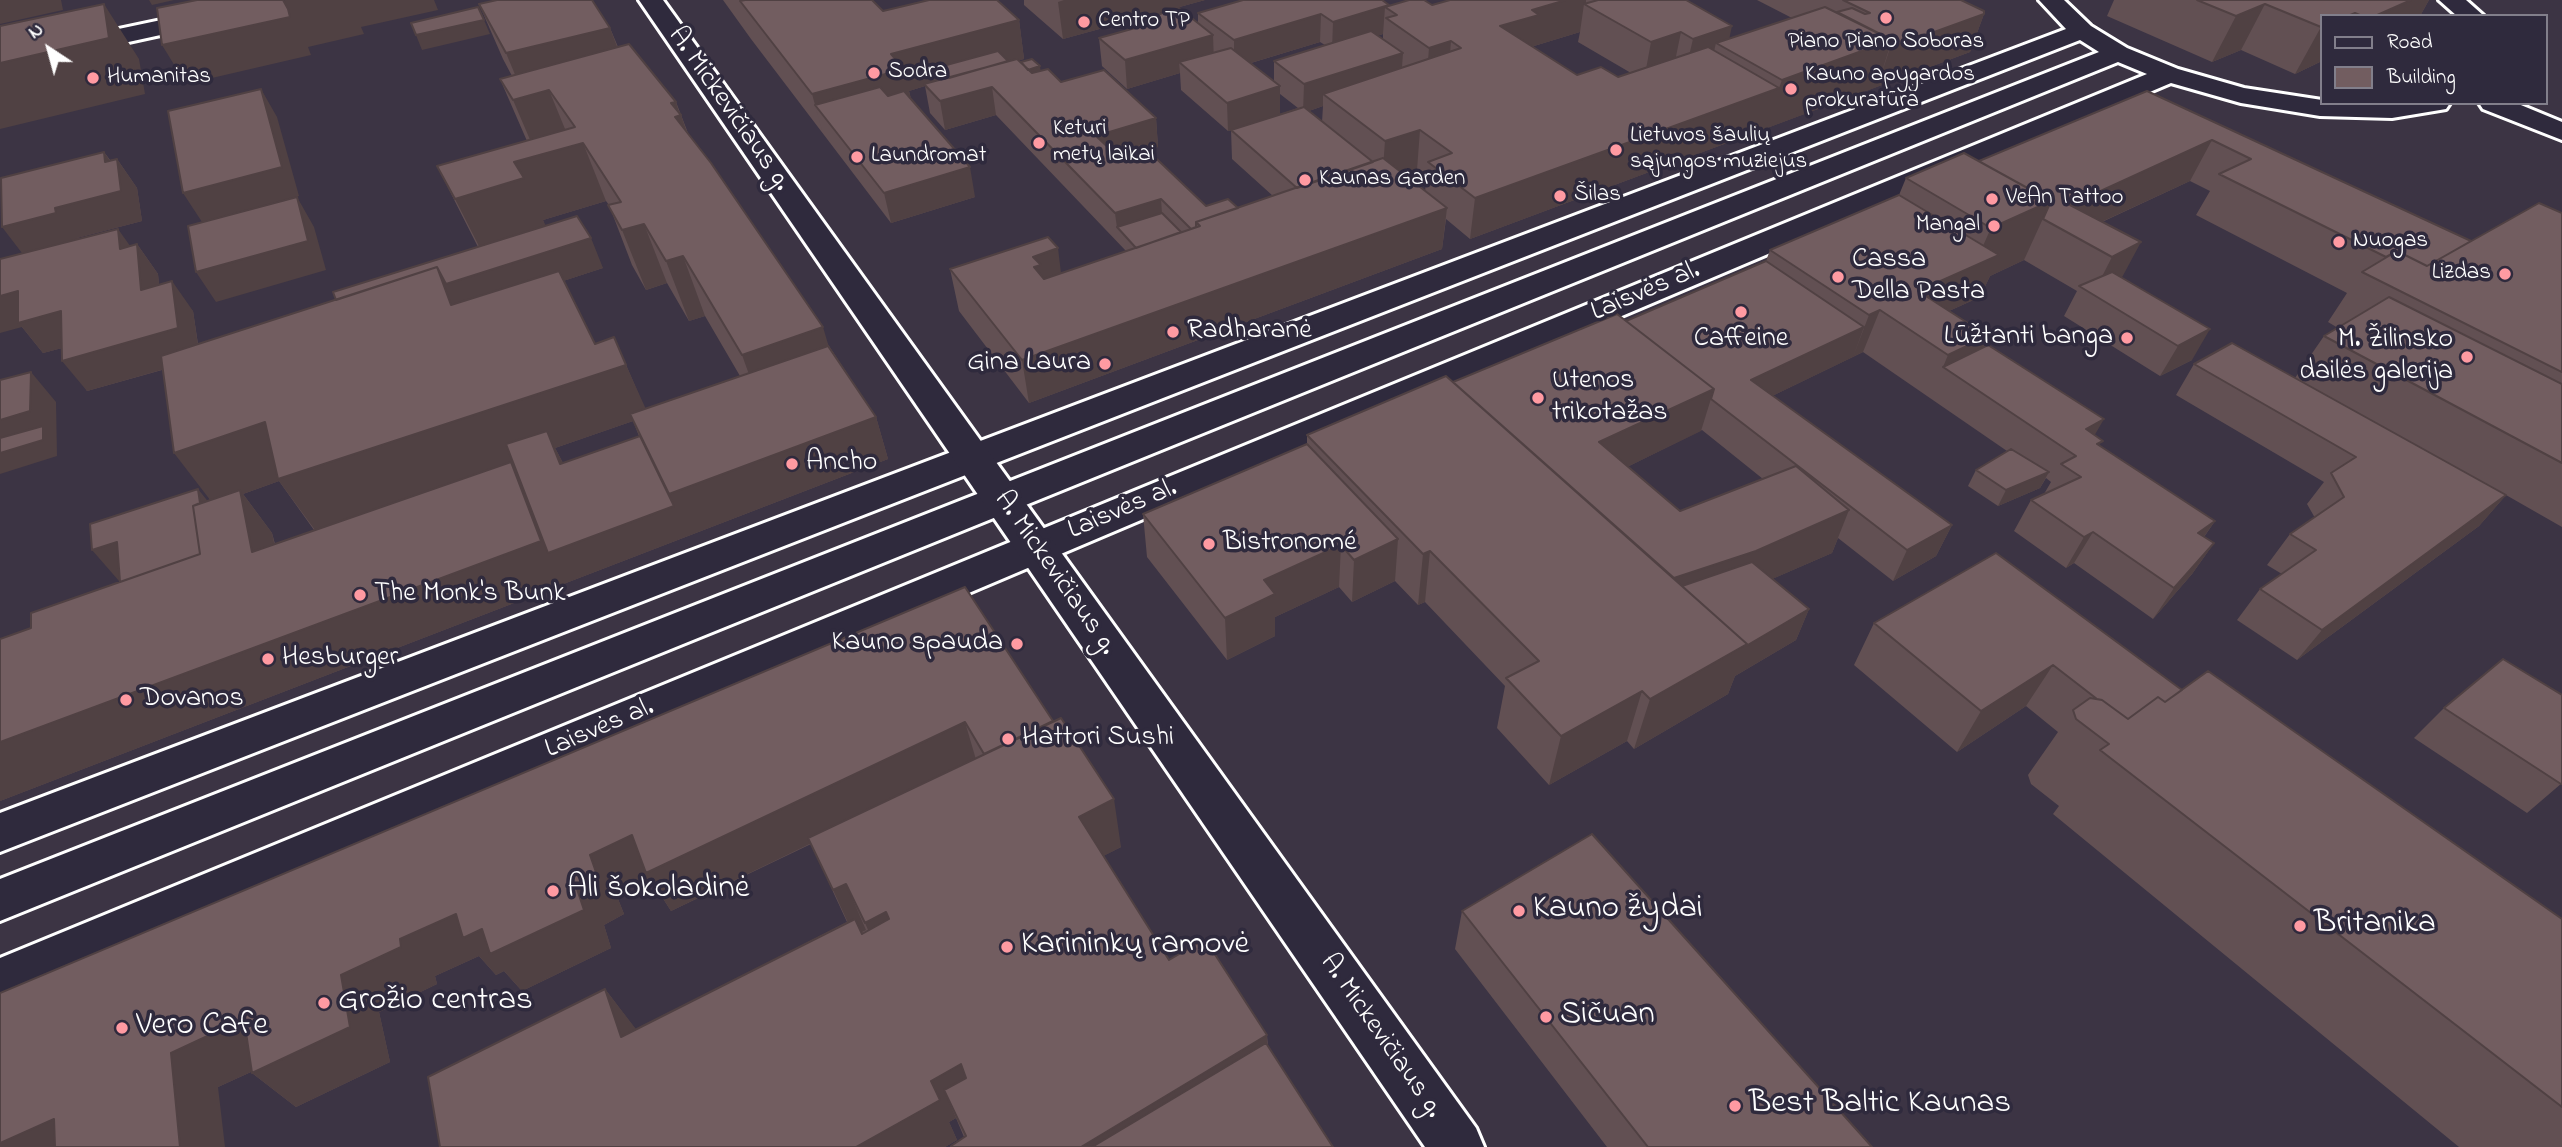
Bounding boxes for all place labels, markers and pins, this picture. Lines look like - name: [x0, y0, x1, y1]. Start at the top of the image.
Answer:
- place label: Centro TP: [1098, 8, 1190, 36]
- marker: Piano Piano Soboras: [1878, 10, 1894, 26]
- marker: Centro TP: [1076, 14, 1092, 30]
- place label: Piano Piano Soboras: [1788, 29, 1984, 57]
- place label: Sodra: [888, 59, 947, 87]
- place label: Kauno apygardos prokuratūra: [1805, 62, 1975, 116]
- place label: Humanitas: [107, 64, 211, 92]
- marker: Sodra: [866, 65, 882, 81]
- marker: Humanitas: [85, 70, 101, 86]
- marker: Kauno apygardos prokuratūra: [1783, 81, 1799, 97]
- place label: Keturi metų laikai: [1053, 116, 1155, 170]
- place label: Lietuvos šaulių sąjungos muziejus: [1630, 123, 1807, 177]
- marker: Keturi metų laikai: [1031, 135, 1047, 151]
- marker: Lietuvos šaulių sąjungos muziejus: [1608, 142, 1624, 158]
- place label: Laundromat: [871, 143, 986, 171]
- marker: Laundromat: [849, 149, 865, 165]
- place label: Kaunas Garden: [1319, 166, 1465, 194]
- marker: Kaunas Garden: [1297, 172, 1313, 188]
- place label: Šilas: [1574, 182, 1621, 210]
- place label: VeAn Tattoo: [2006, 185, 2123, 213]
- marker: Šilas: [1552, 188, 1568, 204]
- marker: VeAn Tattoo: [1984, 191, 2000, 207]
- place label: Mangal: [1916, 212, 1980, 240]
- marker: Mangal: [1986, 218, 2002, 234]
- place label: Nuogas: [2353, 228, 2428, 256]
- marker: Nuogas: [2331, 234, 2347, 250]
- place label: Cassa Della Pasta: [1852, 244, 1985, 310]
- place label: Lizdas: [2432, 260, 2491, 288]
- marker: Lizdas: [2497, 266, 2513, 282]
- marker: Cassa Della Pasta: [1830, 269, 1846, 285]
- marker: Caffeine: [1733, 304, 1749, 320]
- place label: Radharanė: [1187, 315, 1312, 349]
- place label: Lūžtanti banga: [1944, 321, 2113, 355]
- place label: Caffeine: [1694, 323, 1788, 357]
- marker: Radharanė: [1165, 324, 1181, 340]
- place label: M. Žilinsko dailės galerija: [2299, 324, 2453, 390]
- marker: Lūžtanti banga: [2119, 330, 2135, 346]
- place label: Gina Laura: [967, 347, 1091, 381]
- marker: M. Žilinsko dailės galerija: [2459, 349, 2475, 365]
- marker: Gina Laura: [1097, 356, 1113, 372]
- place label: Utenos trikotažas: [1552, 365, 1668, 431]
- marker: Utenos trikotažas: [1530, 390, 1546, 406]
- place label: Ancho: [806, 447, 877, 481]
- marker: Ancho: [784, 456, 800, 472]
- place label: Bistronomé: [1223, 527, 1356, 561]
- marker: Bistronomé: [1201, 536, 1217, 552]
- place label: The Monk's Bunk: [374, 578, 566, 612]
- marker: The Monk's Bunk: [352, 587, 368, 603]
- place label: Kauno spauda: [832, 627, 1003, 661]
- marker: Kauno spauda: [1009, 636, 1025, 652]
- place label: Hesburger: [282, 642, 398, 676]
- marker: Hesburger: [260, 651, 276, 667]
- place label: Dovanos: [140, 683, 244, 717]
- marker: Dovanos: [118, 692, 134, 708]
- place label: Hattori Sushi: [1022, 722, 1174, 756]
- marker: Hattori Sushi: [1000, 731, 1016, 747]
- place label: Ali šokoladinė: [567, 871, 750, 911]
- marker: Ali šokoladinė: [545, 883, 561, 899]
- place label: Kauno žydai: [1533, 891, 1703, 931]
- marker: Kauno žydai: [1511, 903, 1527, 919]
- place label: Britanika: [2314, 906, 2436, 946]
- marker: Britanika: [2292, 918, 2308, 934]
- place label: Karininkų ramovė: [1021, 927, 1249, 967]
- marker: Karininkų ramovė: [999, 939, 1015, 955]
- place label: Grožio centras: [338, 983, 533, 1023]
- marker: Grožio centras: [316, 995, 332, 1011]
- place label: Sičuan: [1560, 997, 1655, 1037]
- place label: Vero Cafe: [136, 1008, 268, 1048]
- marker: Sičuan: [1538, 1009, 1554, 1025]
- marker: Vero Cafe: [114, 1020, 130, 1036]
- place label: Best Baltic Kaunas: [1749, 1086, 2011, 1126]
- marker: Best Baltic Kaunas: [1727, 1098, 1743, 1114]

